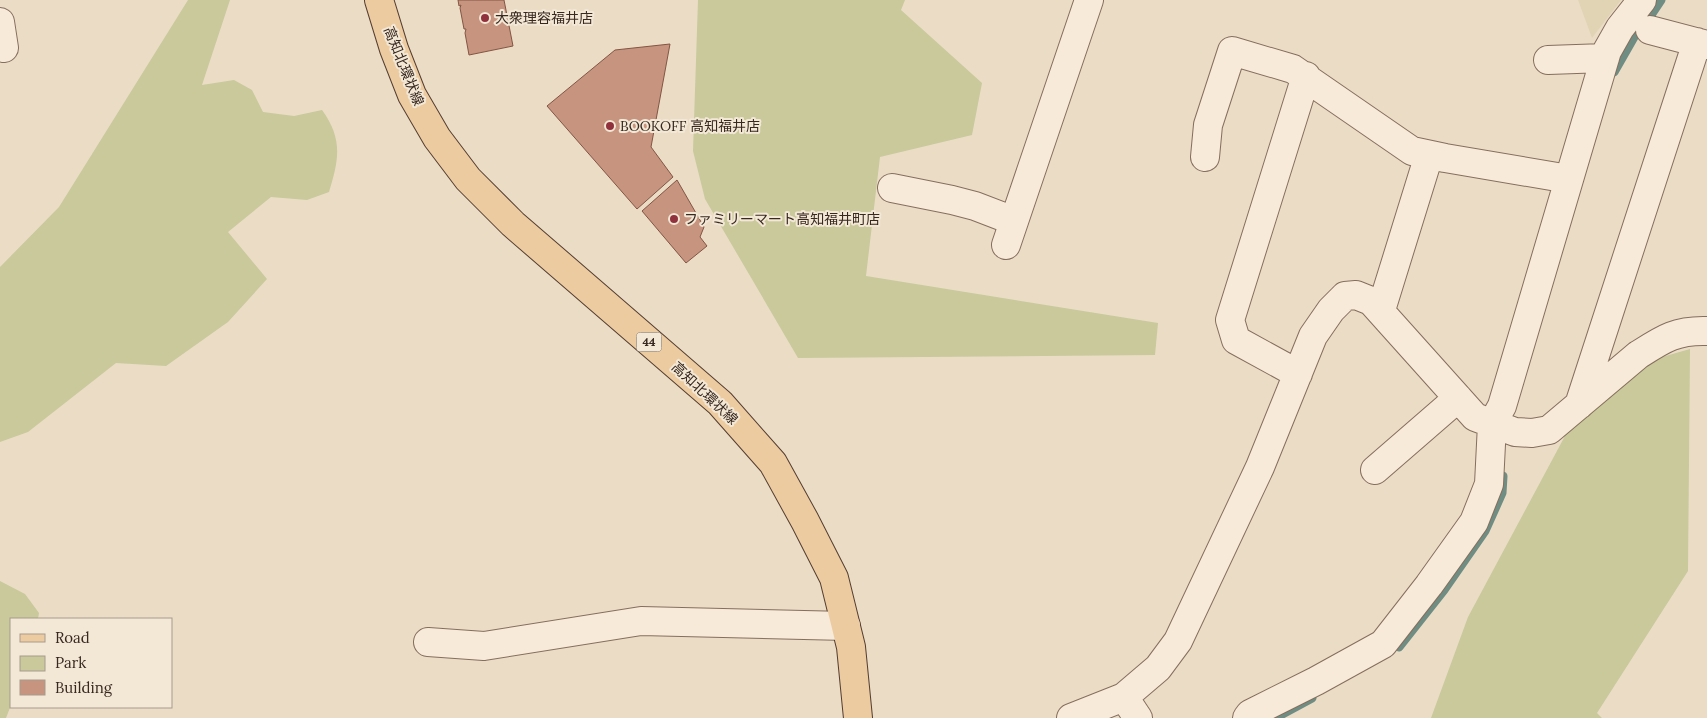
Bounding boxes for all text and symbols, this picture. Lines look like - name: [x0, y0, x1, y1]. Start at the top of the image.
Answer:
- place label: 大衆理容福井店: [495, 9, 593, 27]
- marker: 大衆理容福井店: [479, 12, 491, 24]
- street label: 高知北環状線: [380, 24, 428, 108]
- place label: BOOKOFF 高知福井店: [620, 117, 760, 135]
- marker: BOOKOFF 高知福井店: [604, 120, 616, 132]
- place label: ファミリーマート高知福井町店: [684, 210, 880, 228]
- marker: ファミリーマート高知福井町店: [668, 213, 680, 225]
- road number: 44: [636, 332, 662, 352]
- street label: 高知北環状線: [668, 358, 742, 428]
- legend: [10, 618, 172, 708]
- text: Road: [55, 628, 90, 647]
- text: Park: [55, 653, 86, 672]
- text: Building: [55, 678, 113, 697]

